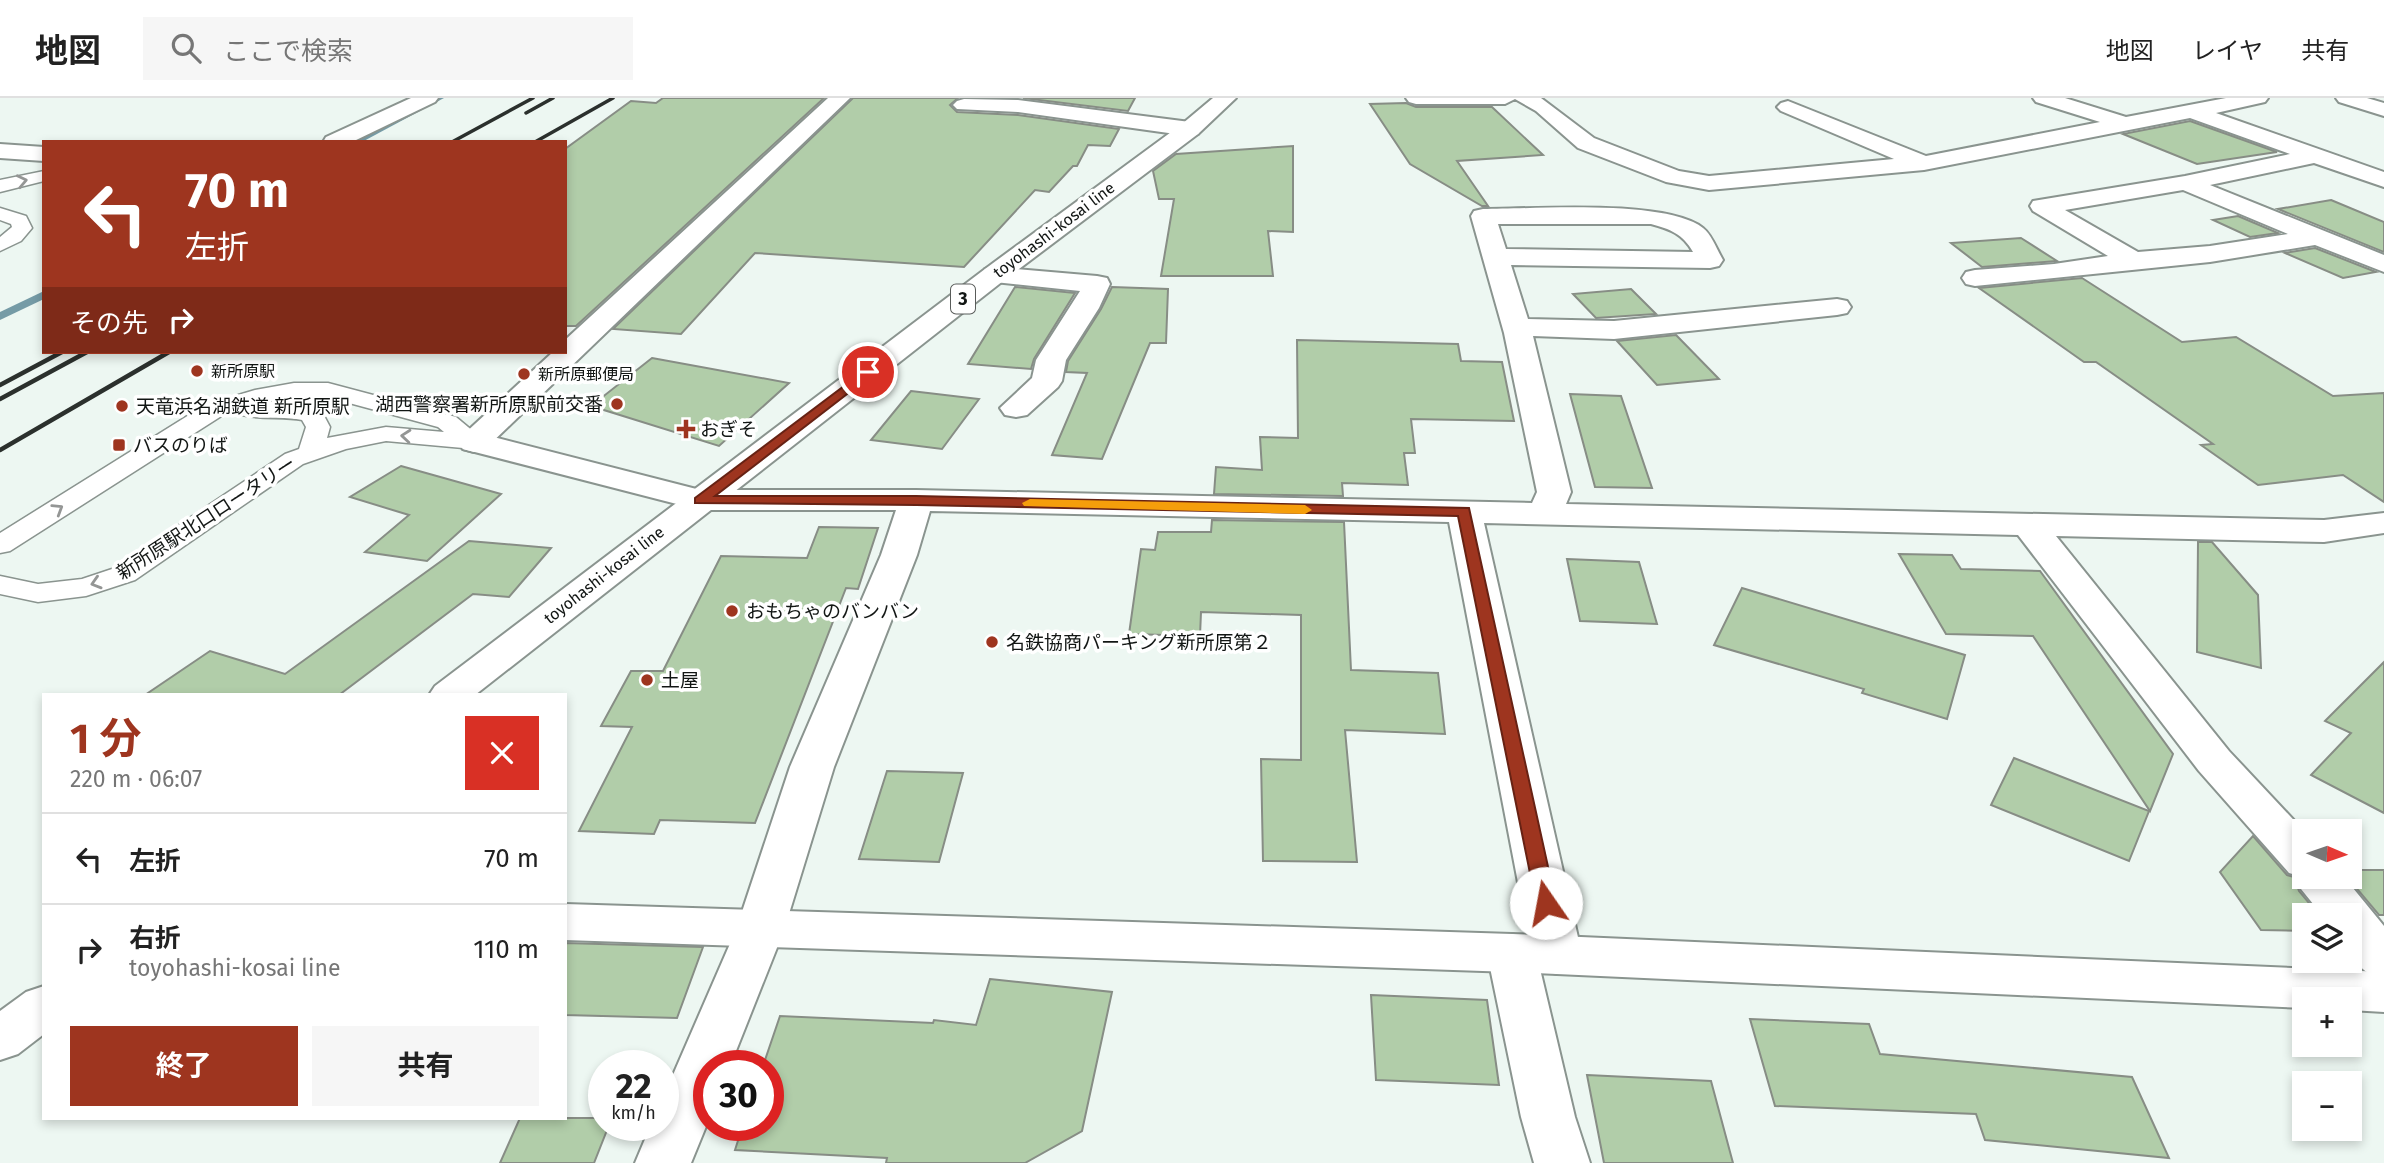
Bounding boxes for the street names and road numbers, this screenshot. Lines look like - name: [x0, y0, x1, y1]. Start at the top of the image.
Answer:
- street label: toyohashi-kosai line: [990, 178, 1118, 282]
- road number: 3: [951, 284, 975, 314]
- street label: 新所原駅北口ロータリー: [112, 451, 300, 585]
- street label: toyohashi-kosai line: [540, 522, 668, 628]

